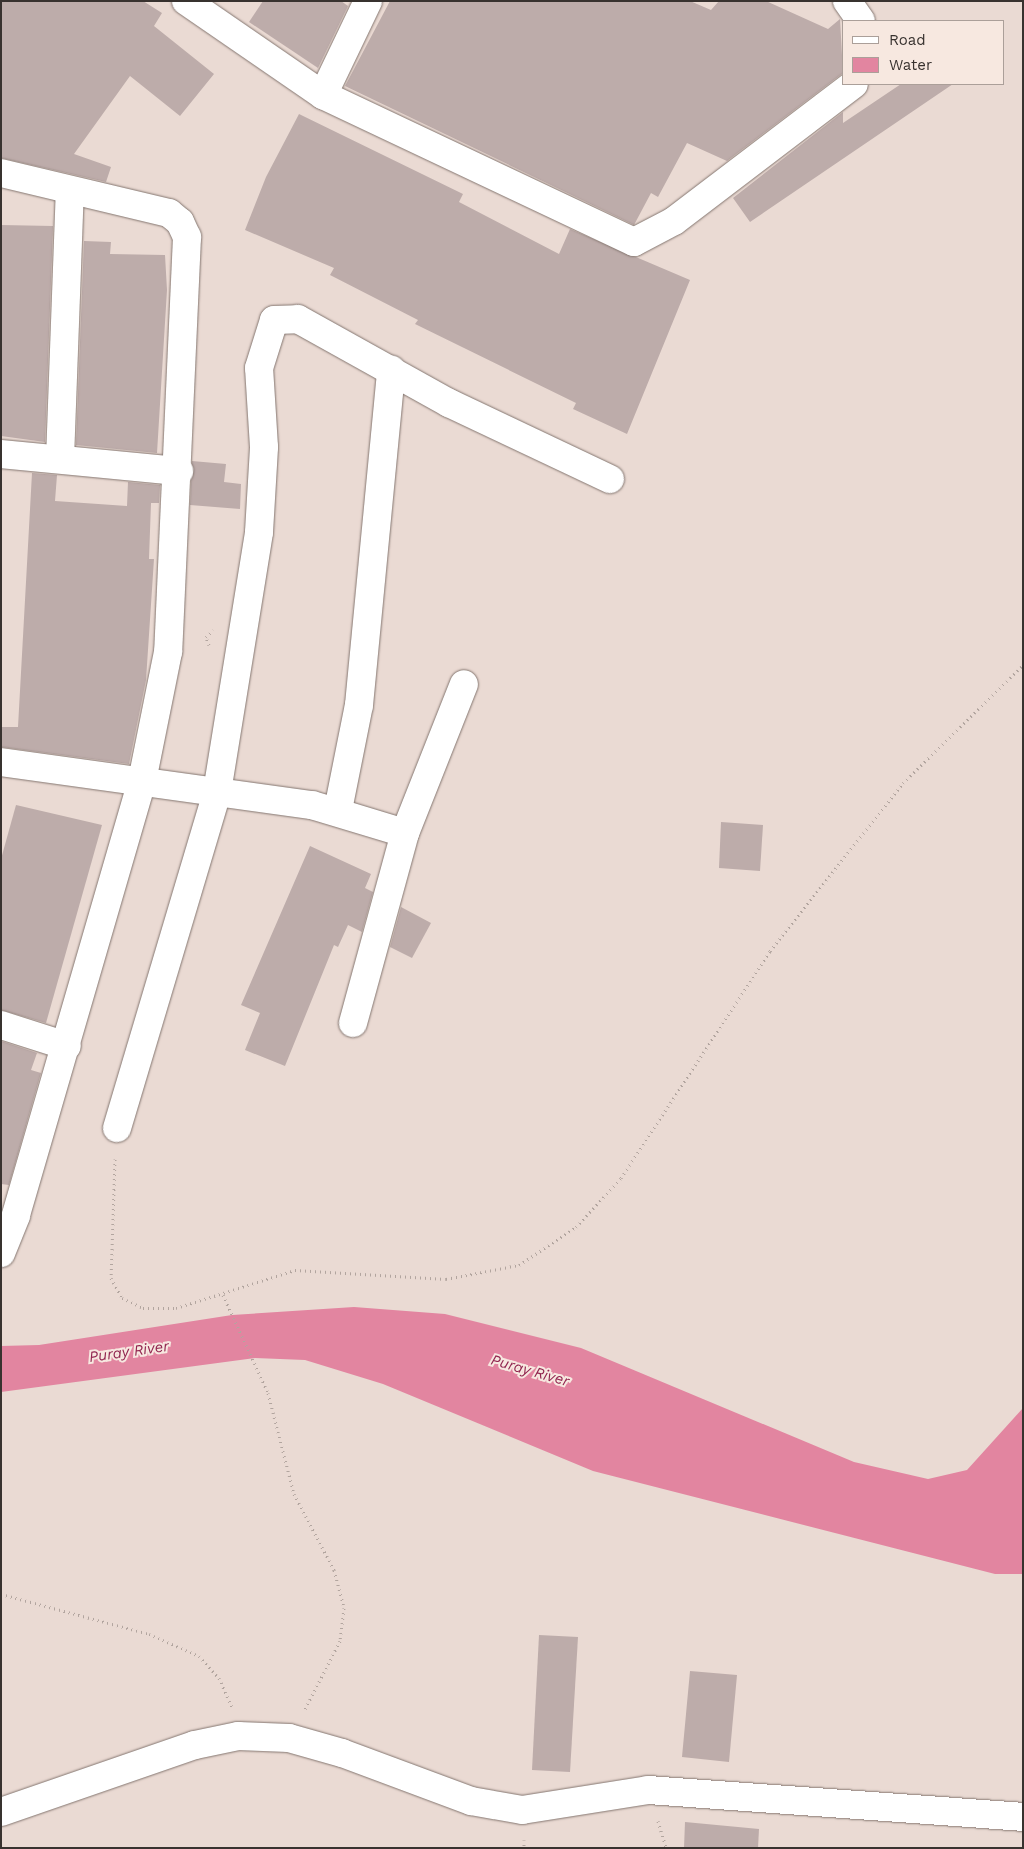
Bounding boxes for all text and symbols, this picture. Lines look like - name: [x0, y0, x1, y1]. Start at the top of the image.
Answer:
- legend: [842, 20, 1004, 85]
- text: Road: [889, 31, 926, 49]
- text: Water: [889, 56, 932, 74]
- water label: Puray River: [88, 1337, 170, 1367]
- water label: Puray River: [489, 1351, 571, 1391]

